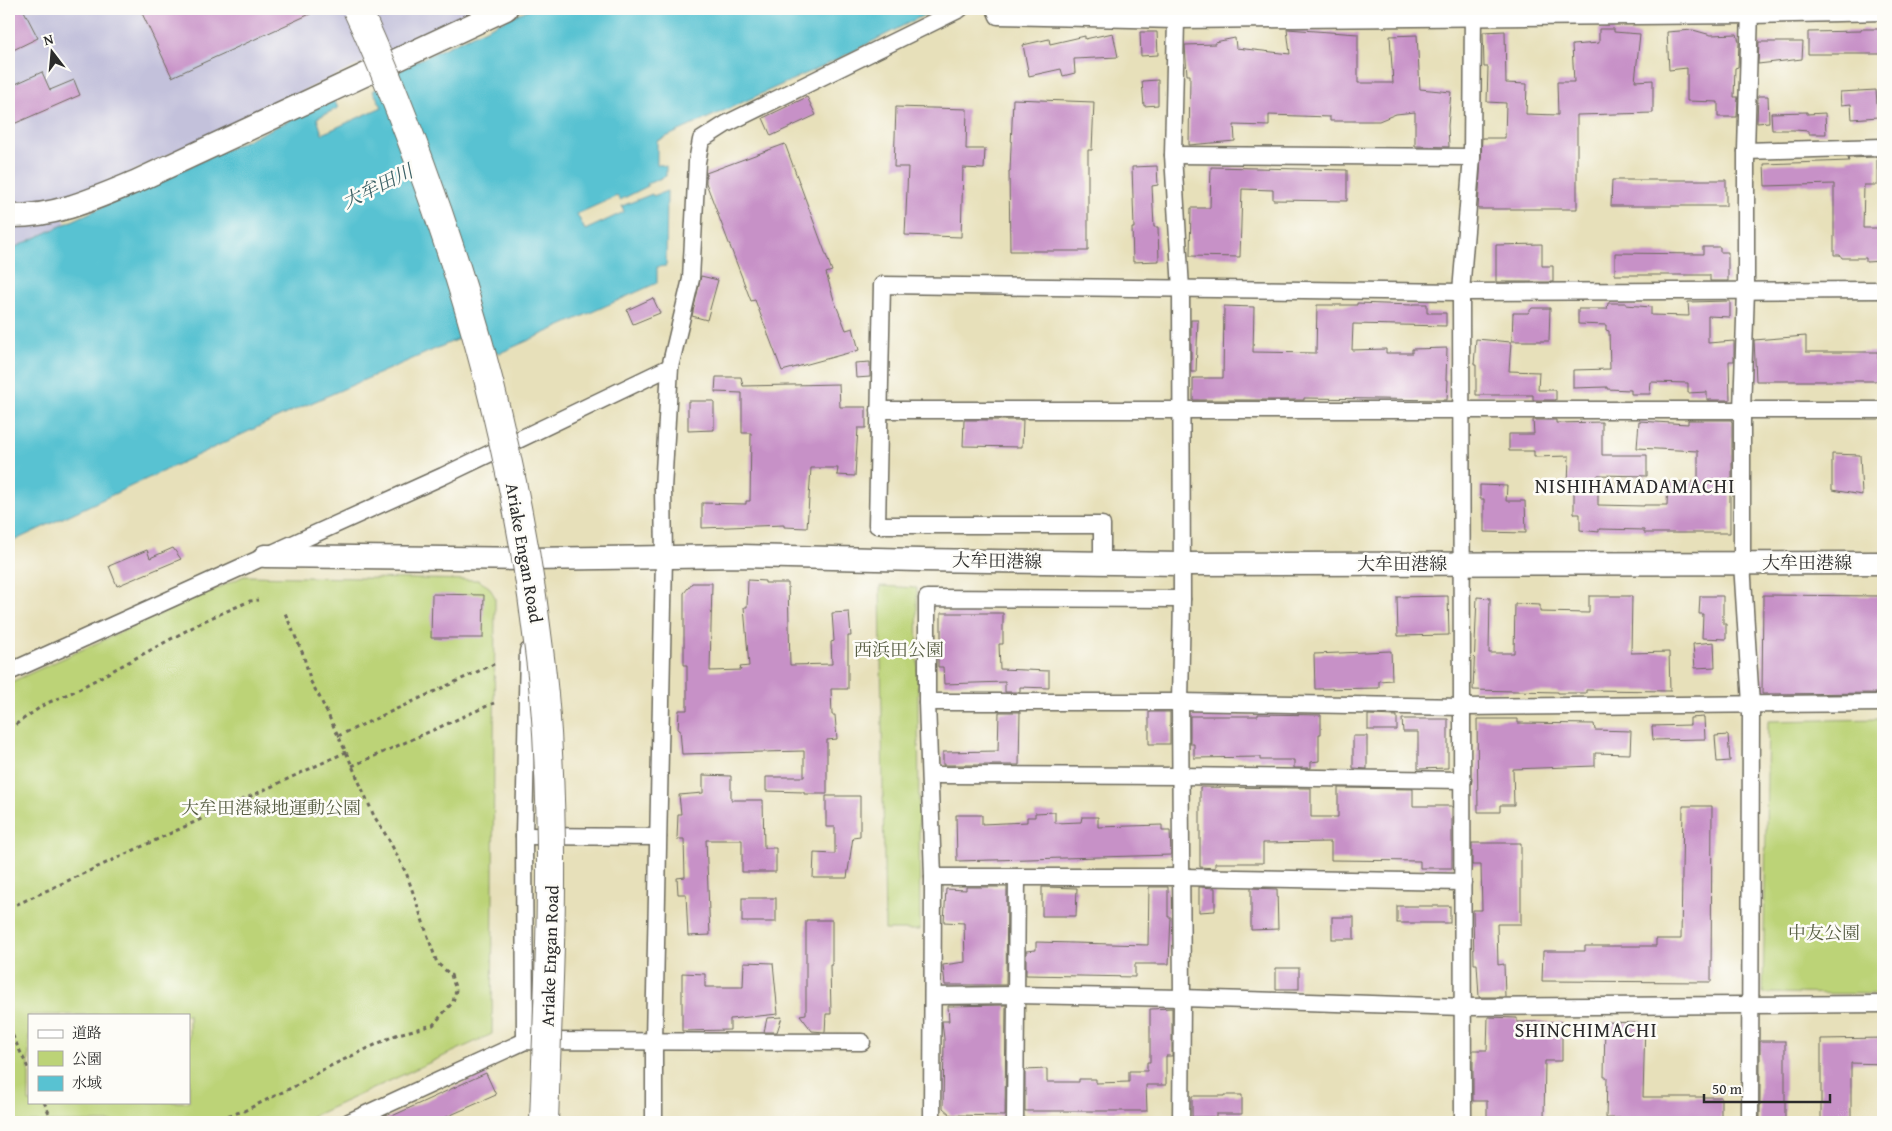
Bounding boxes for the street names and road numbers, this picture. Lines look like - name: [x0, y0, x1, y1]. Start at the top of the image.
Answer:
- street label: Ariake Engan Road: [499, 481, 550, 625]
- street label: 大牟田港線: [952, 546, 1042, 575]
- street label: 大牟田港線: [1762, 549, 1852, 576]
- street label: 大牟田港線: [1357, 550, 1447, 577]
- street label: Ariake Engan Road: [534, 884, 565, 1027]

